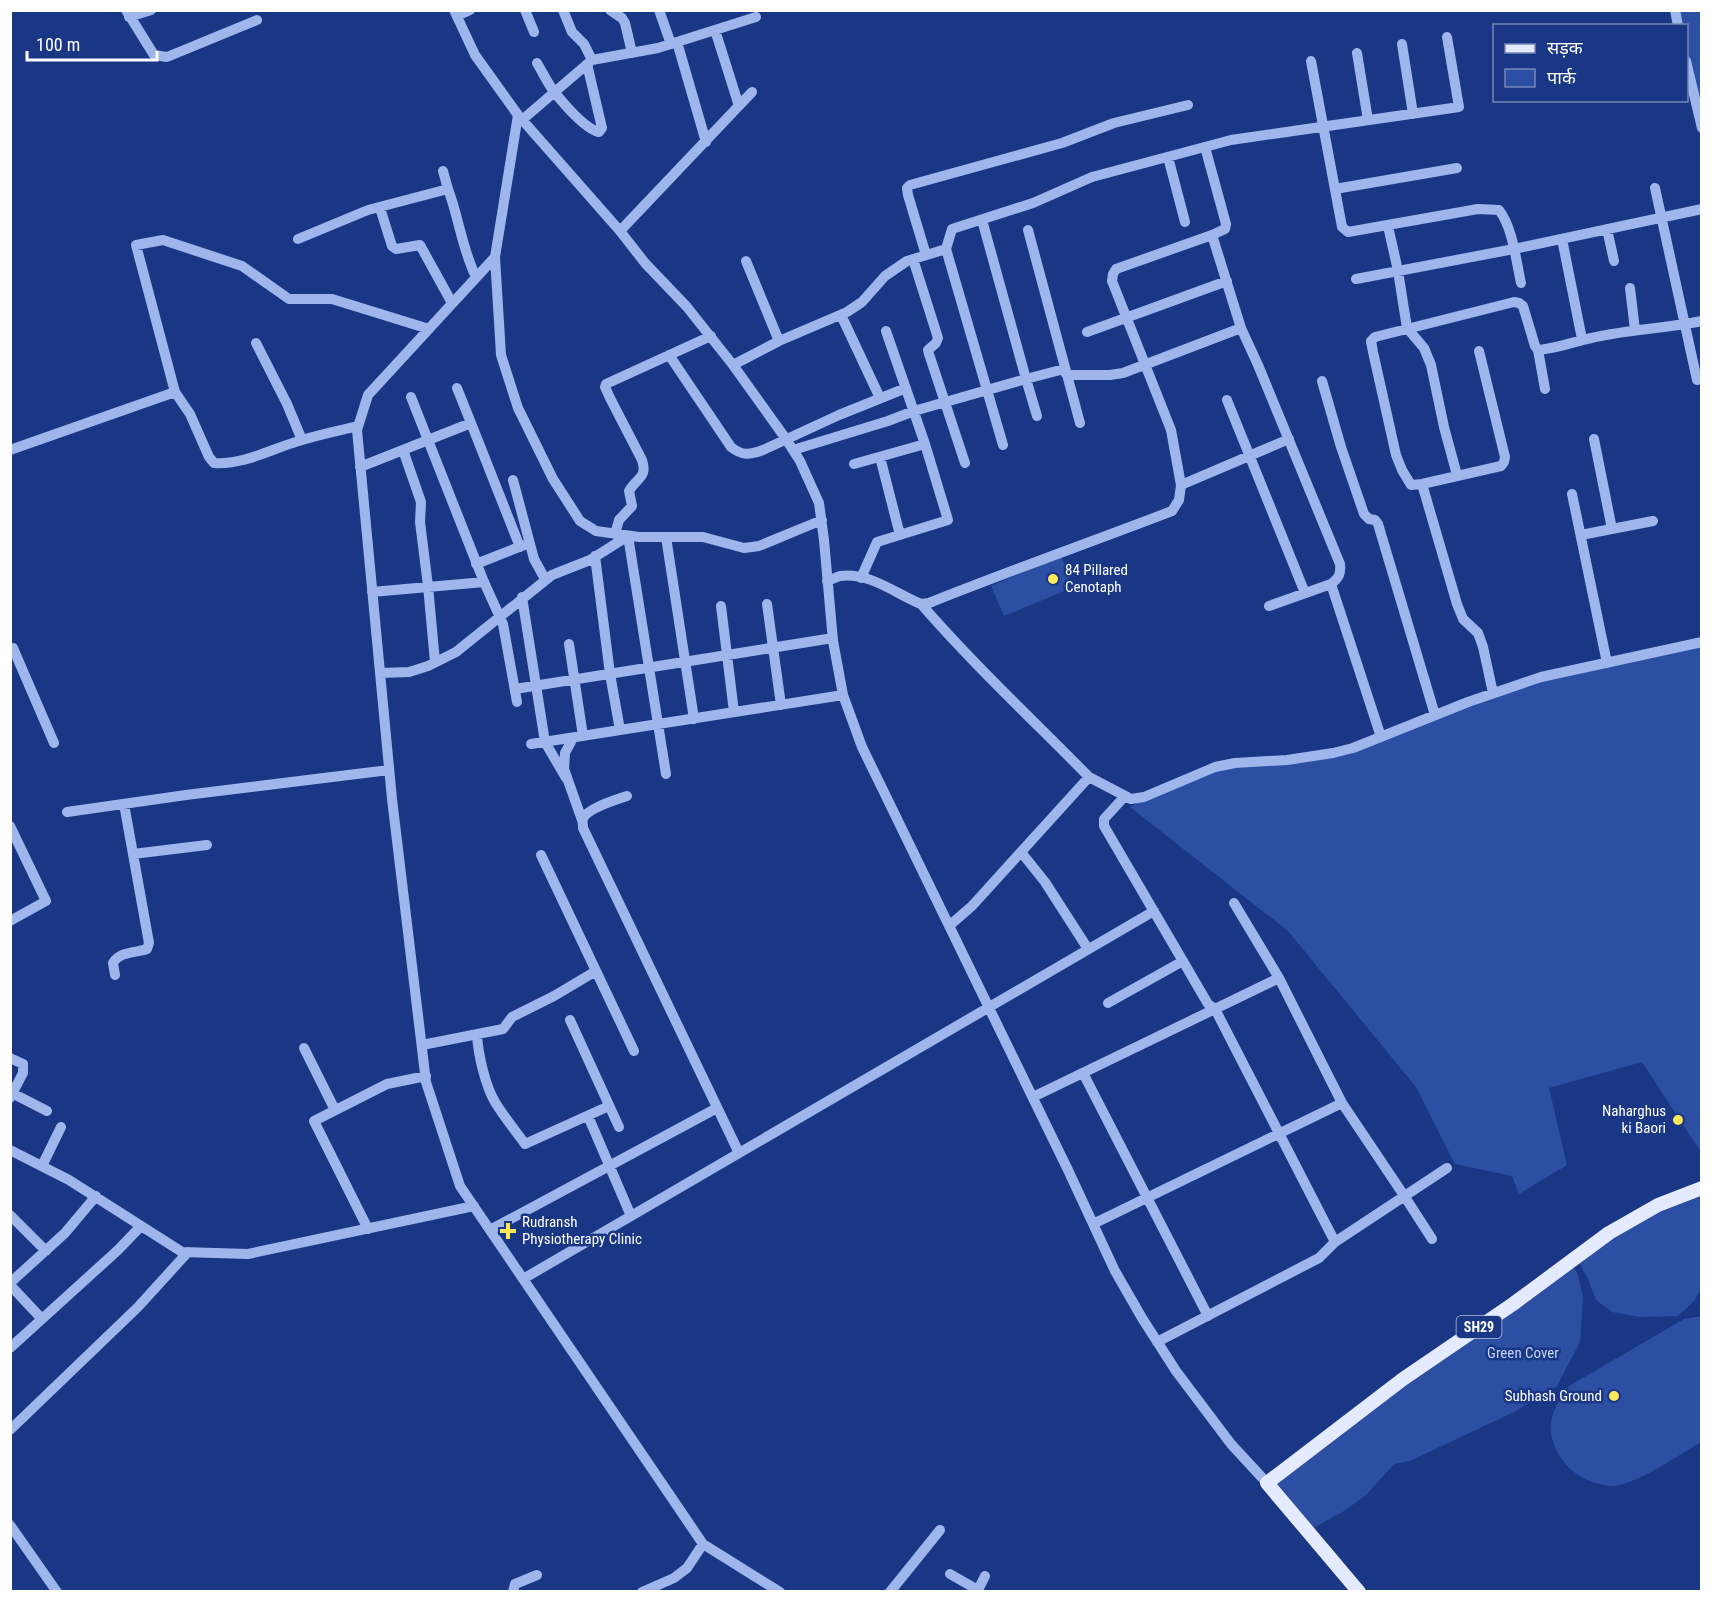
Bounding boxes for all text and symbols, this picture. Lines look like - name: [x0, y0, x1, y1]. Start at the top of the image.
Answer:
- scale bar: [27, 24, 158, 62]
- legend: [1493, 24, 1688, 102]
- text: 100 m: [36, 34, 80, 55]
- text: सड़क: [1547, 37, 1584, 58]
- text: पार्क: [1547, 67, 1577, 88]
- place label: 84 Pillared Cenotaph: [1065, 561, 1128, 596]
- marker: 84 Pillared Cenotaph: [1046, 572, 1060, 586]
- place label: Naharghus ki Baori: [1602, 1102, 1666, 1137]
- marker: Naharghus ki Baori: [1671, 1113, 1685, 1127]
- place label: Rudransh Physiotherapy Clinic: [522, 1213, 642, 1248]
- marker: Rudransh Physiotherapy Clinic: [499, 1222, 517, 1240]
- road number: SH29: [1456, 1316, 1502, 1338]
- park label: Green Cover: [1487, 1344, 1559, 1362]
- place label: Subhash Ground: [1505, 1387, 1602, 1405]
- marker: Subhash Ground: [1607, 1389, 1621, 1403]

